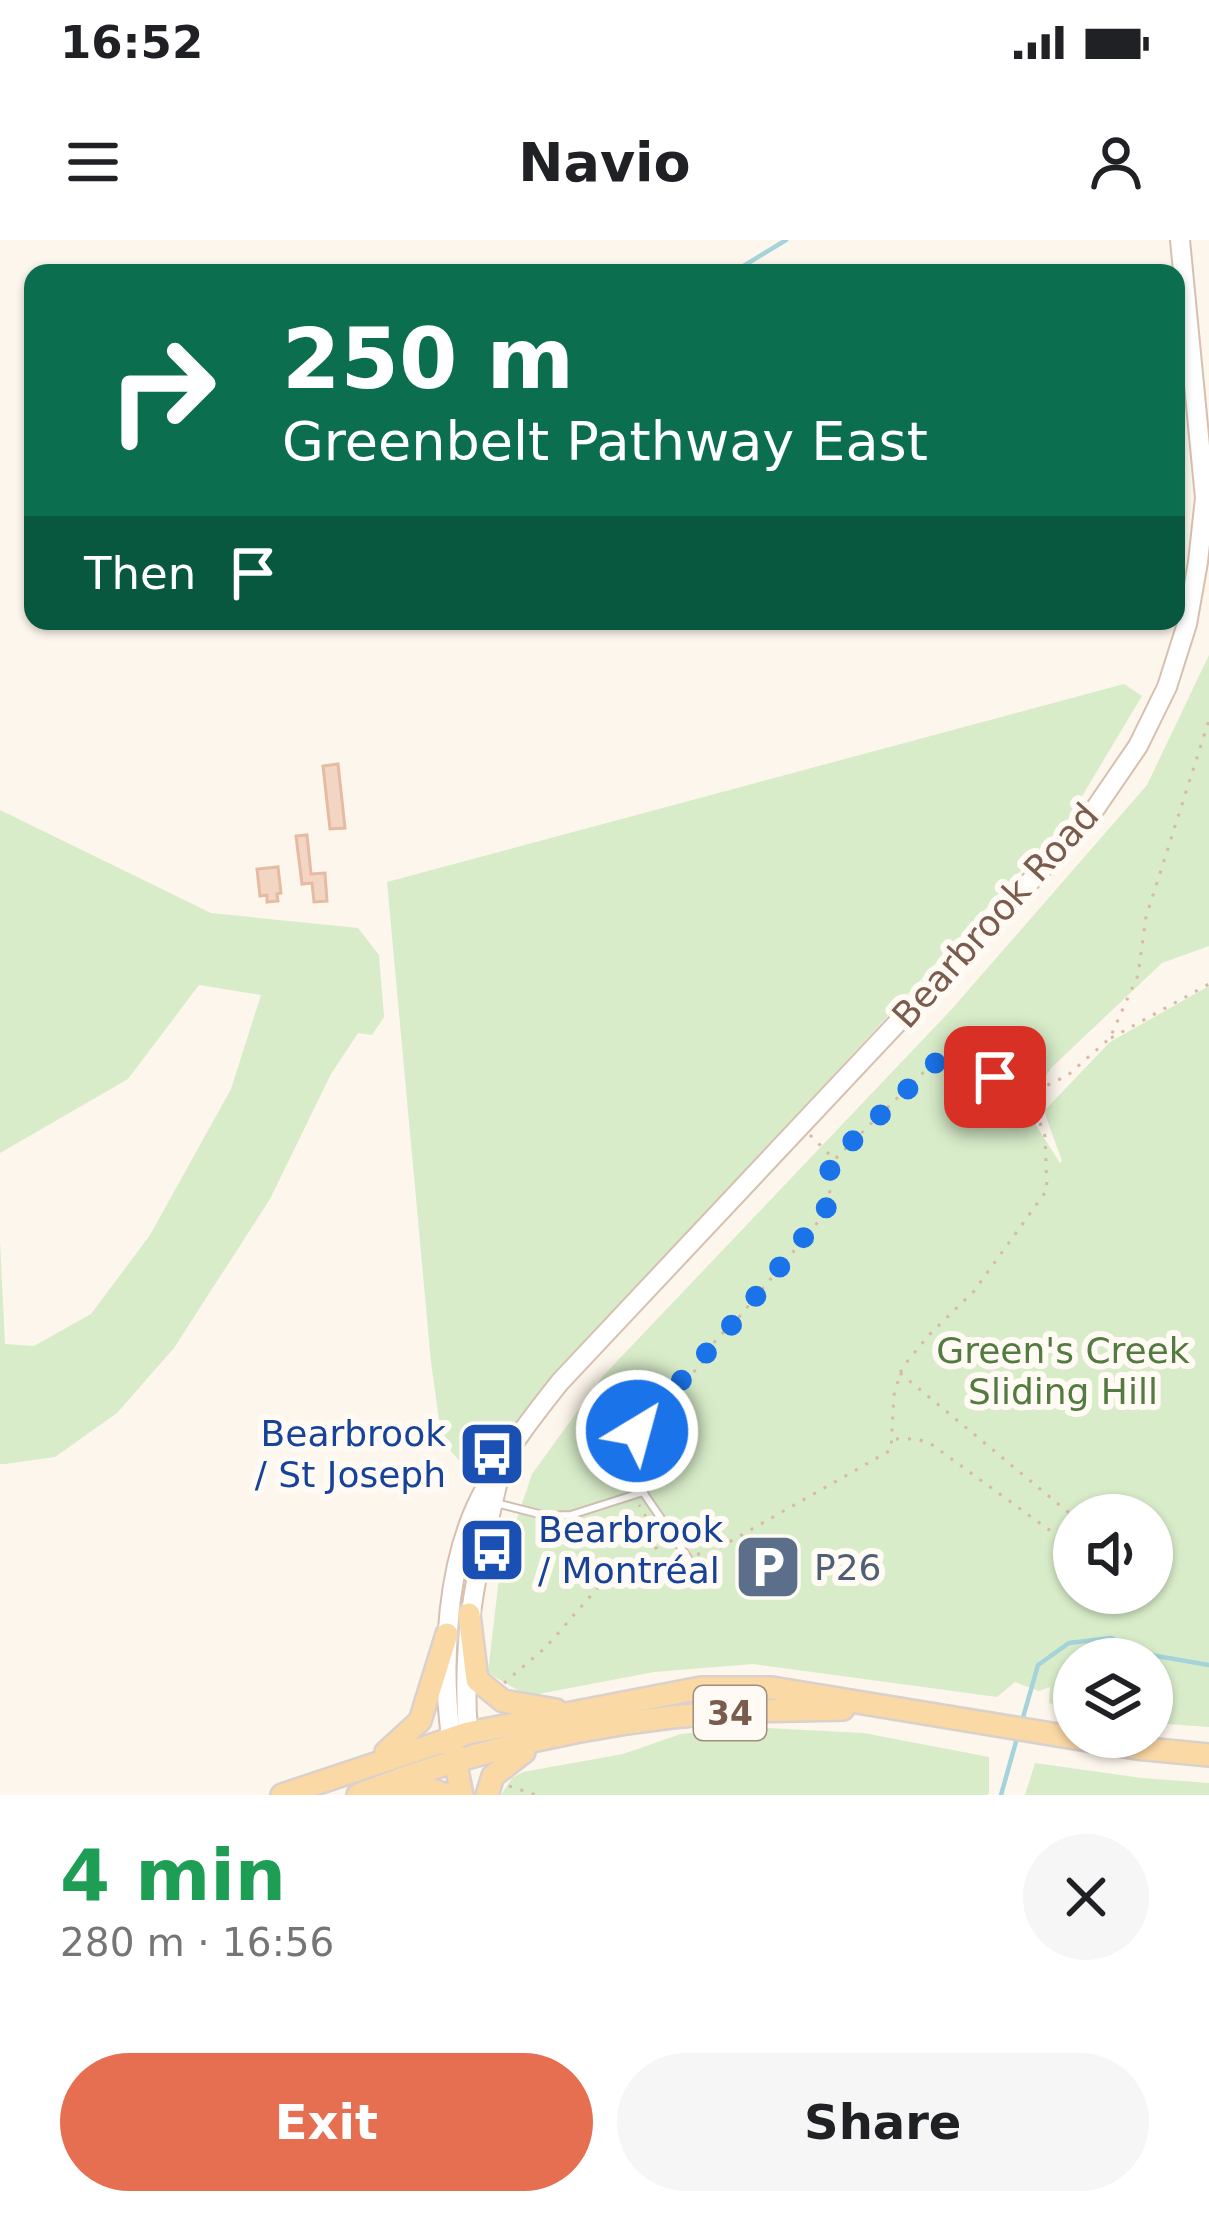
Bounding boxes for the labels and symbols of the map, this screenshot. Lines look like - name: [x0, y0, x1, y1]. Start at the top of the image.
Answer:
- street label: Bearbrook Road: [884, 795, 1107, 1036]
- pin: [944, 1026, 1046, 1128]
- park label: Green's Creek Sliding Hill: [936, 1330, 1190, 1412]
- position arrow: [574, 1368, 700, 1494]
- place label: Bearbrook / St Joseph: [255, 1413, 446, 1495]
- bus stop icon: Bearbrook / St Joseph: [457, 1419, 527, 1489]
- place label: Bearbrook / Montréal: [538, 1509, 724, 1591]
- bus stop icon: Bearbrook / Montréal: [457, 1515, 527, 1585]
- parking icon: P26: [733, 1532, 803, 1602]
- place label: P26: [814, 1547, 882, 1588]
- road number: 34: [694, 1686, 766, 1740]

